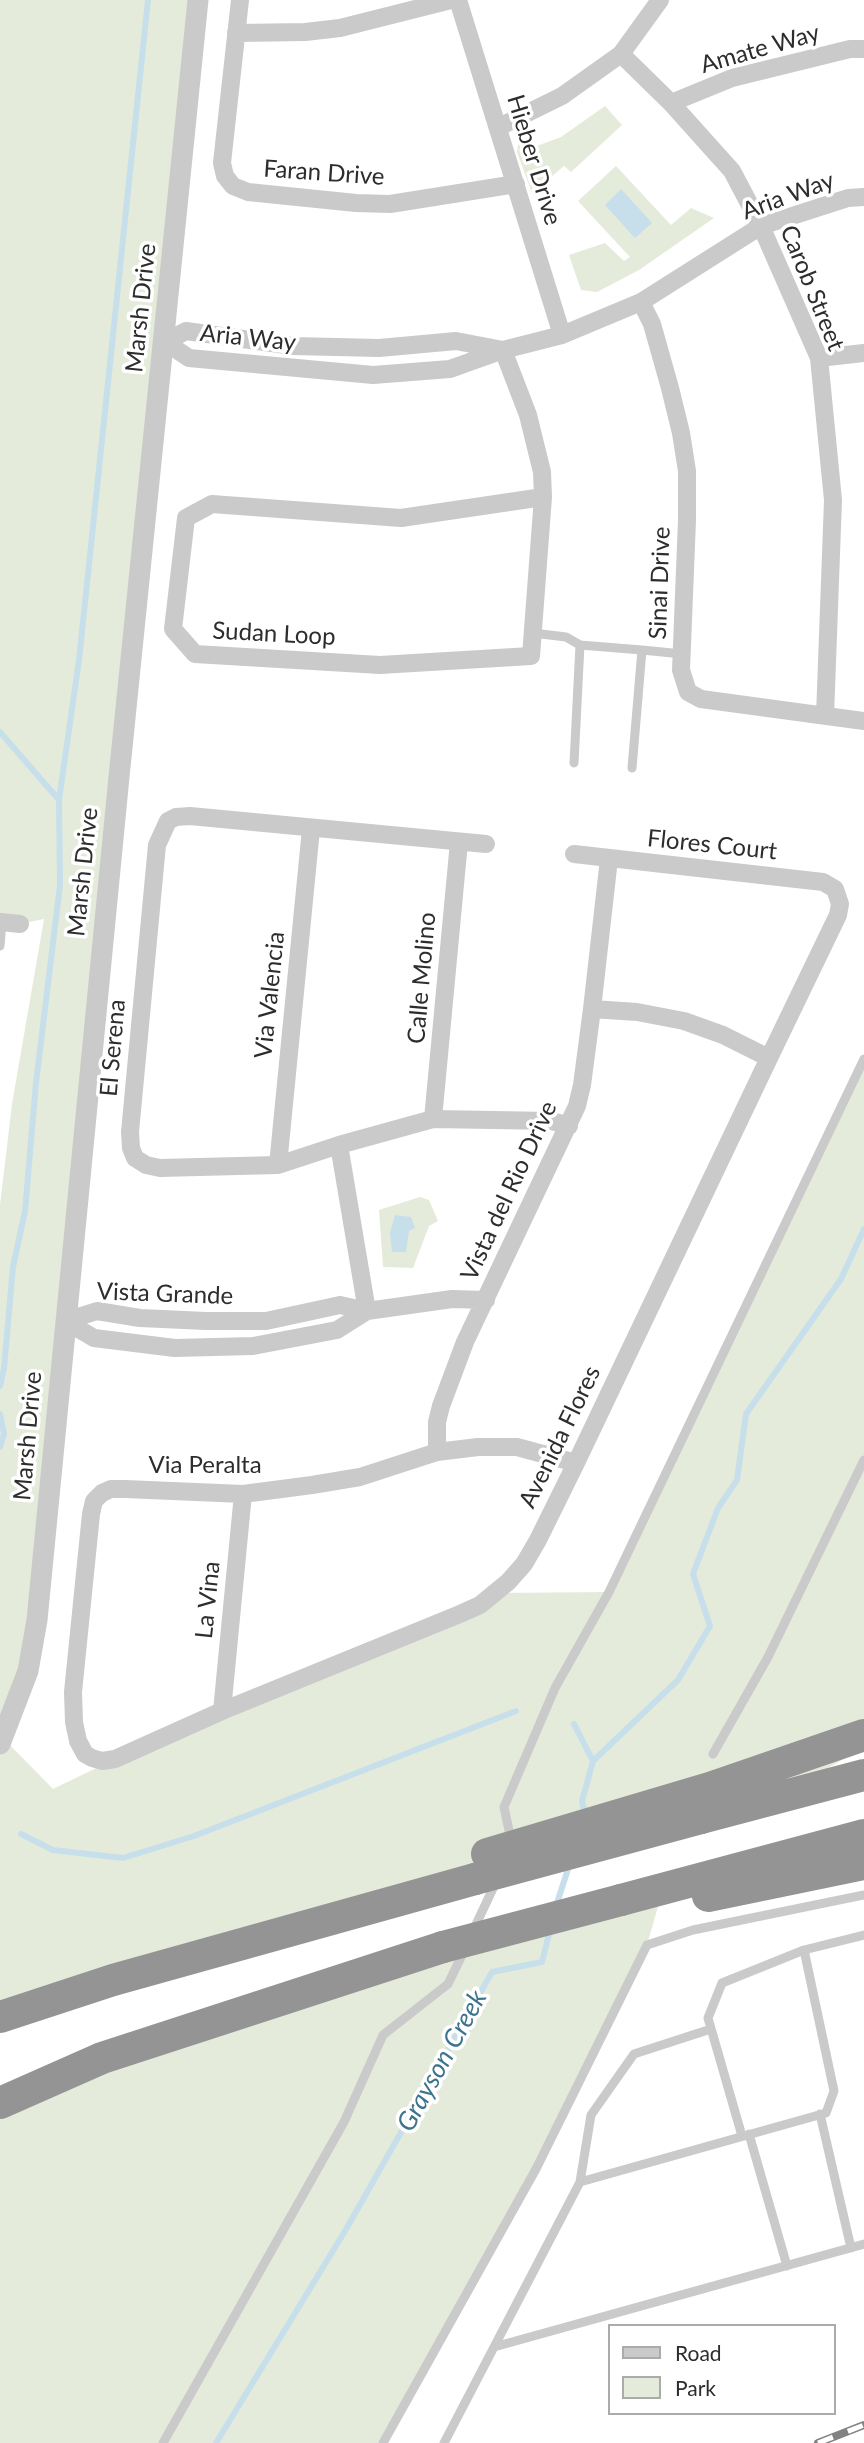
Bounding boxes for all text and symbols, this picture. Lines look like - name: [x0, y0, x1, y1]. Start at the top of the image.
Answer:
- street label: Amate Way: [697, 18, 823, 80]
- street label: Hieber Drive: [501, 91, 567, 229]
- street label: Faran Drive: [263, 154, 385, 192]
- street label: Aria Way: [738, 166, 838, 226]
- street label: Carob Street: [774, 221, 850, 355]
- street label: Marsh Drive: [120, 242, 162, 374]
- street label: Aria Way: [199, 319, 297, 357]
- street label: Sinai Drive: [644, 526, 676, 640]
- street label: Sudan Loop: [212, 616, 336, 652]
- street label: Marsh Drive: [62, 806, 104, 938]
- street label: Flores Court: [646, 824, 778, 866]
- street label: Calle Molino: [402, 911, 442, 1045]
- street label: Via Valencia: [249, 930, 291, 1060]
- street label: El Serena: [94, 998, 132, 1098]
- street label: Vista del Rio Drive: [455, 1097, 563, 1285]
- street label: Vista Grande: [96, 1277, 234, 1311]
- street label: Avenida Flores: [513, 1361, 607, 1513]
- street label: Marsh Drive: [8, 1370, 48, 1502]
- street label: Via Peralta: [148, 1451, 262, 1479]
- street label: La Vina: [190, 1560, 226, 1640]
- water label: Grayson Creek: [390, 1985, 494, 2137]
- legend: [608, 2324, 836, 2415]
- text: Road: [675, 2340, 722, 2365]
- text: Park: [675, 2375, 716, 2400]

